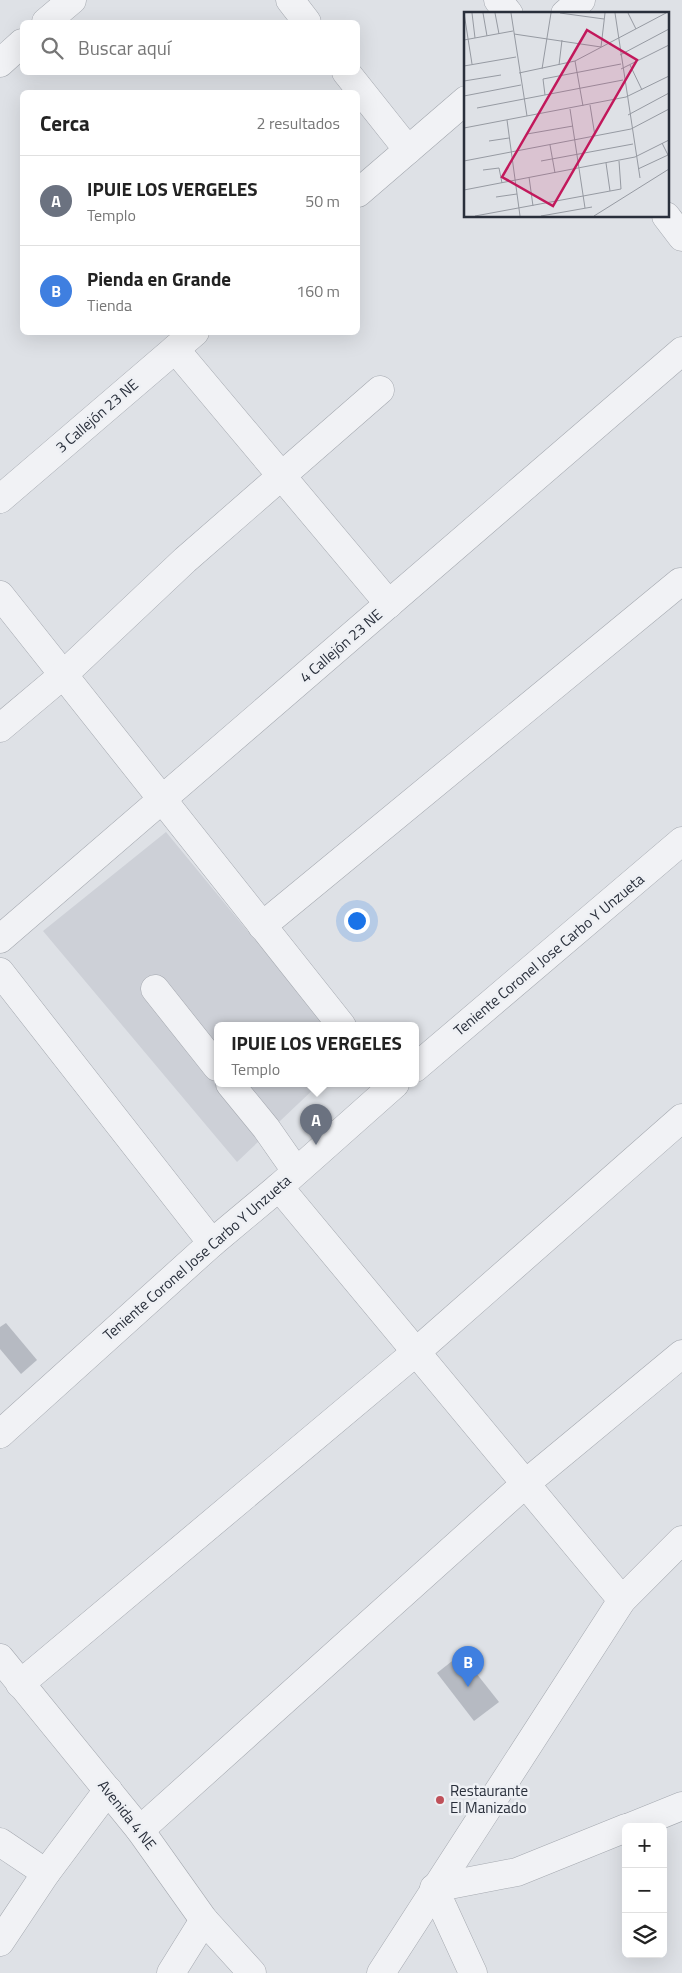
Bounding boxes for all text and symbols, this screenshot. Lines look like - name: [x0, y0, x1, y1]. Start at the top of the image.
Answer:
- inset map: [464, 12, 670, 218]
- search box: [20, 20, 360, 75]
- text: Buscar aquí: [78, 33, 171, 62]
- icon: search: [38, 34, 66, 62]
- text: Cerca: [40, 107, 90, 139]
- text: 2 resultados: [256, 111, 340, 135]
- text: IPUIE LOS VERGELES: [87, 174, 258, 203]
- text: A: [51, 189, 61, 213]
- text: 50 m: [305, 189, 340, 213]
- text: Templo: [87, 203, 136, 227]
- text: Pienda en Grande: [87, 264, 231, 293]
- text: B: [51, 279, 61, 303]
- text: 160 m: [296, 279, 340, 303]
- text: Tienda: [87, 293, 132, 317]
- street label: 3 Callejón 23 NE: [50, 373, 143, 458]
- street label: 4 Callejón 23 NE: [294, 603, 387, 688]
- street label: Teniente Coronel Jose Carbo Y Unzueta: [448, 868, 649, 1041]
- your location: [344, 908, 370, 934]
- popup: [214, 1022, 419, 1087]
- text: IPUIE LOS VERGELES: [231, 1028, 402, 1057]
- text: Templo: [231, 1057, 280, 1081]
- pin: A: [300, 1104, 332, 1145]
- street label: Teniente Coronel Jose Carbo Y Unzueta: [98, 1169, 296, 1346]
- pin: B: [452, 1646, 484, 1687]
- street label: Avenida 4 NE: [93, 1775, 162, 1855]
- place label: Restaurante El Manizado: [450, 1779, 528, 1819]
- marker: Restaurante El Manizado: [434, 1794, 446, 1806]
- map controls: [622, 1823, 667, 1958]
- button: +: [622, 1823, 667, 1868]
- button: −: [622, 1868, 667, 1913]
- button: layers: [622, 1913, 667, 1958]

